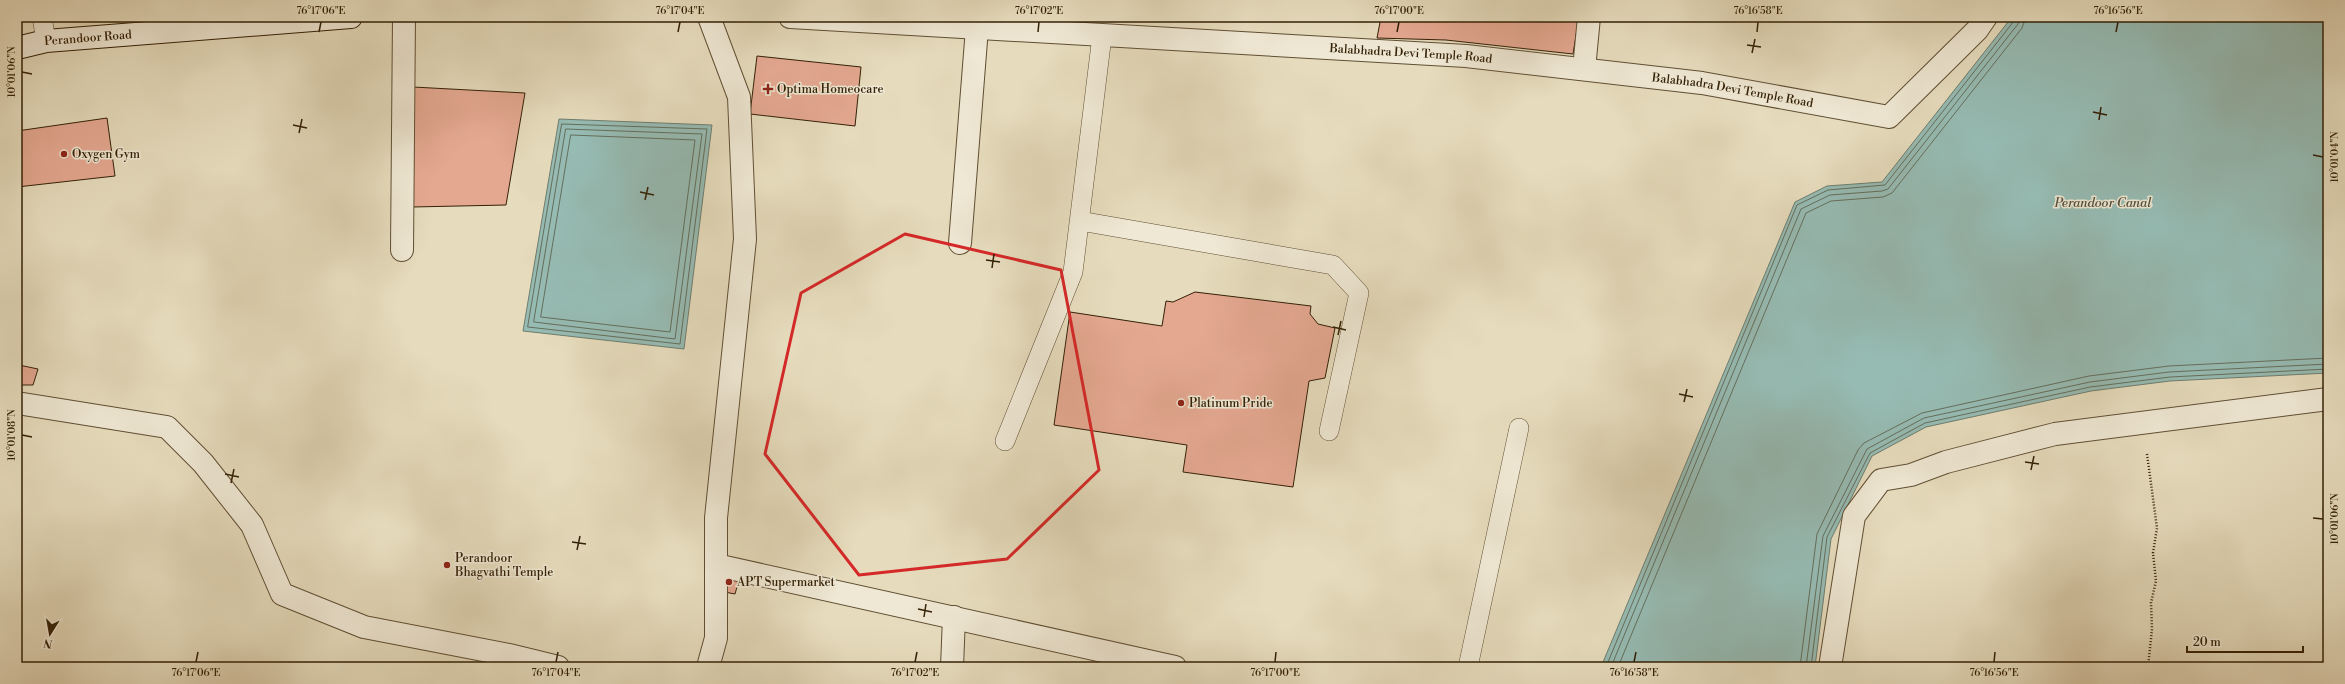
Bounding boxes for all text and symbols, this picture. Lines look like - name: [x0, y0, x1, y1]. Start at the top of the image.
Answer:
- text: 76°17'06"E: [296, 5, 346, 17]
- text: 76°17'04"E: [656, 5, 705, 17]
- text: 76°17'02"E: [1015, 5, 1063, 17]
- text: 76°17'00"E: [1374, 5, 1424, 17]
- text: 76°16'58"E: [1733, 5, 1783, 17]
- text: 76°16'56"E: [2093, 5, 2143, 17]
- street label: Perandoor Road: [44, 27, 133, 49]
- street label: Balabhadra Devi Temple Road: [1328, 41, 1493, 66]
- text: 10°01'06"N: [6, 46, 18, 98]
- street label: Balabhadra Devi Temple Road: [1650, 70, 1815, 111]
- place label: Optima Homeocare: [777, 82, 884, 97]
- marker: Optima Homeocare: [762, 83, 774, 95]
- text: 10°01'04"N: [2329, 131, 2341, 183]
- place label: Oxygen Gym: [72, 147, 141, 162]
- marker: Oxygen Gym: [59, 149, 69, 159]
- water label: Perandoor Canal: [2053, 195, 2152, 211]
- place label: Platinum Pride: [1189, 396, 1273, 411]
- marker: Platinum Pride: [1176, 398, 1186, 408]
- text: 10°01'08"N: [6, 409, 18, 461]
- text: 10°01'06"N: [2329, 493, 2341, 545]
- place label: Perandoor Bhagvathi Temple: [454, 551, 553, 580]
- marker: Perandoor Bhagvathi Temple: [442, 560, 452, 570]
- place label: APT Supermarket: [736, 575, 836, 590]
- marker: APT Supermarket: [724, 577, 734, 587]
- north arrow: [30, 614, 70, 654]
- scale bar: [2187, 628, 2303, 654]
- text: N: [42, 635, 54, 651]
- text: 20 m: [2193, 635, 2221, 650]
- text: 76°17'06"E: [171, 667, 221, 679]
- text: 76°17'04"E: [532, 667, 581, 679]
- text: 76°17'02"E: [891, 667, 939, 679]
- text: 76°17'00"E: [1250, 667, 1300, 679]
- text: 76°16'58"E: [1609, 667, 1659, 679]
- text: 76°16'56"E: [1969, 667, 2019, 679]

